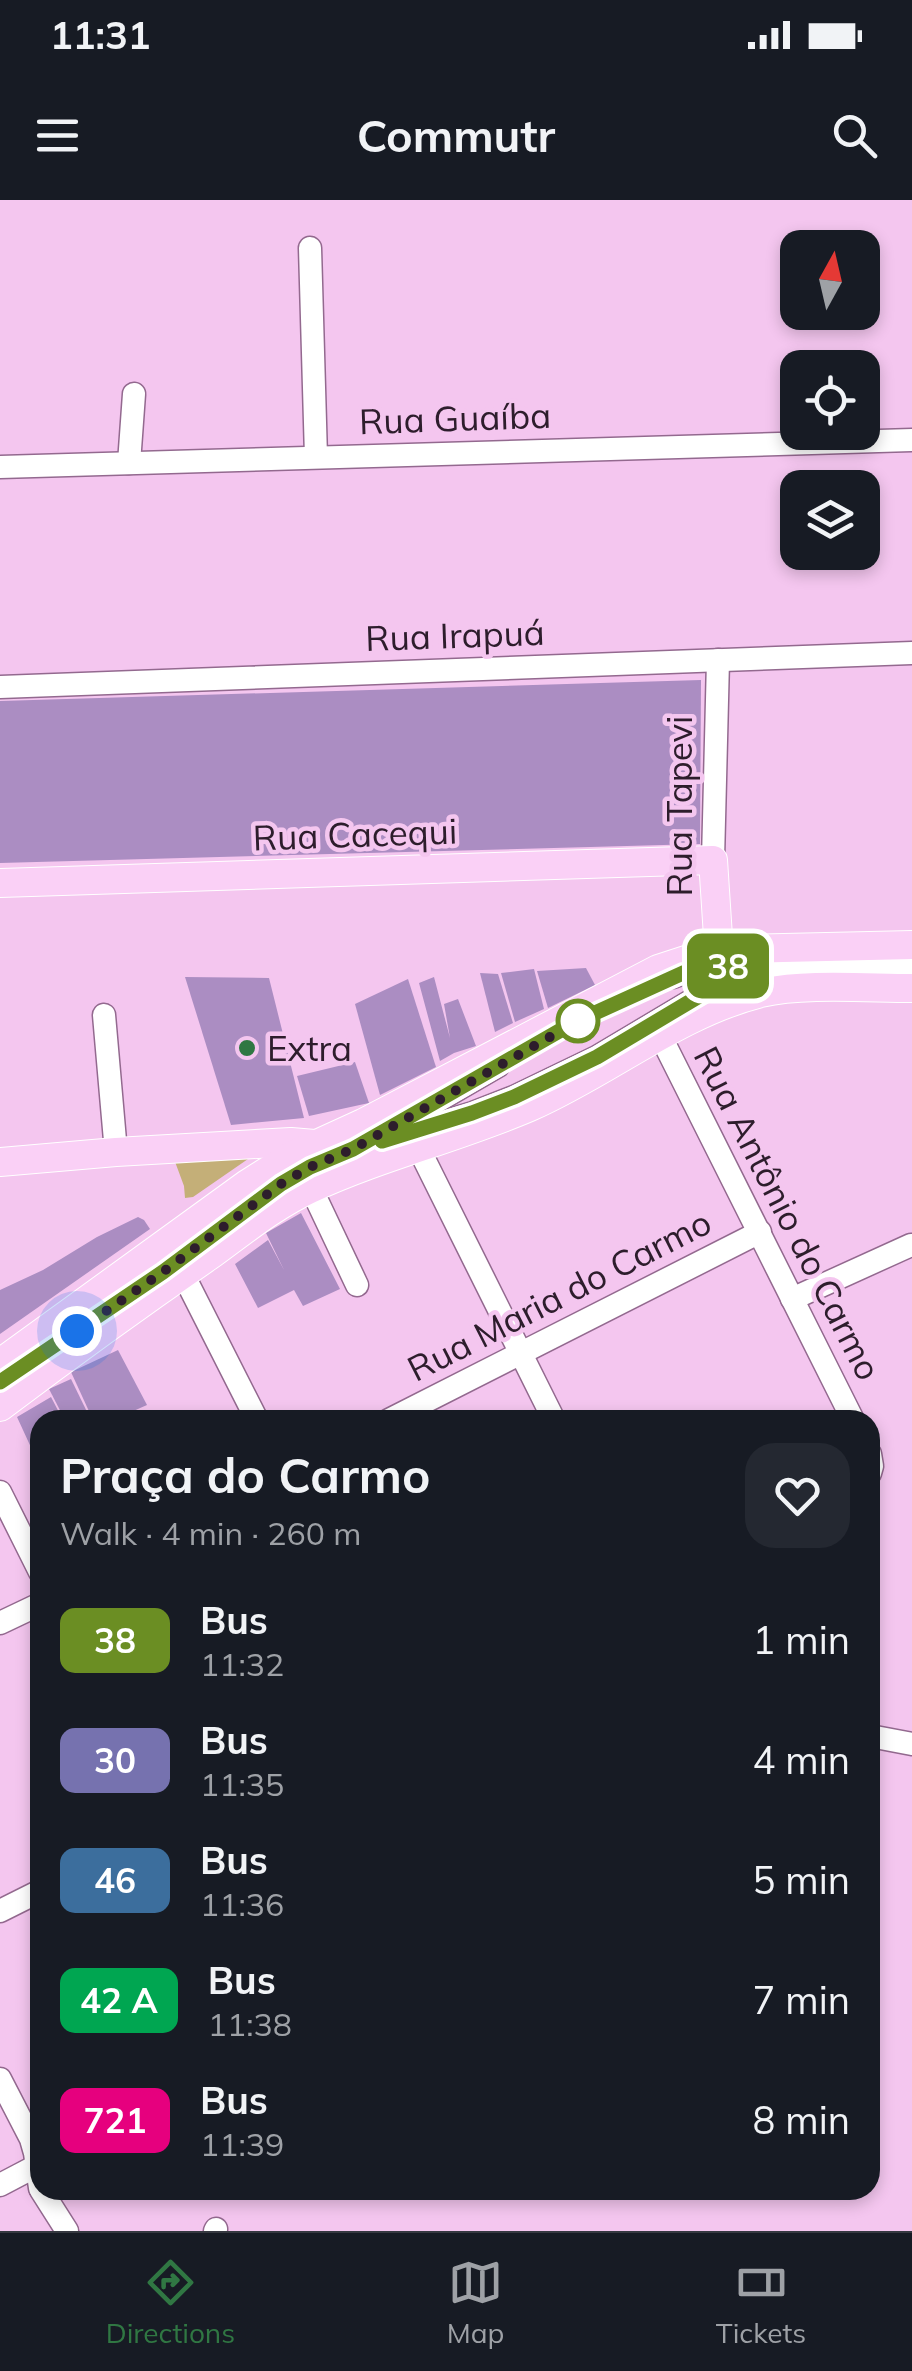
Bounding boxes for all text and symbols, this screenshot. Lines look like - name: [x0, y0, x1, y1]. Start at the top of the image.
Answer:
- text: 11:31: [50, 11, 151, 59]
- text: Commutr: [357, 107, 555, 163]
- icon: menu: [30, 108, 85, 163]
- icon: search: [827, 108, 882, 163]
- north arrow: [780, 230, 880, 330]
- map controls: [780, 230, 880, 570]
- button: locate: [780, 350, 880, 450]
- street label: Rua Guaíba: [358, 393, 552, 443]
- button: layers: [780, 470, 880, 570]
- street label: Rua Irapuá: [365, 610, 545, 660]
- street label: Rua Tapevi: [657, 716, 701, 896]
- street label: Rua Cacequi: [252, 808, 458, 860]
- line badge: 38: [683, 934, 773, 998]
- text: 38: [707, 944, 749, 988]
- unlabelled marker: [557, 1000, 599, 1042]
- place label: Extra: [267, 1026, 352, 1070]
- marker: Extra: [236, 1037, 258, 1059]
- street label: Rua Antônio do Carmo: [685, 1039, 891, 1387]
- street label: Rua Maria do Carmo: [400, 1199, 718, 1391]
- your location: [52, 1306, 102, 1356]
- button: heart: [745, 1443, 850, 1548]
- text: Praça do Carmo: [60, 1445, 430, 1505]
- text: Walk · 4 min · 260 m: [60, 1513, 361, 1553]
- text: Bus: [200, 1596, 268, 1644]
- text: 1 min: [753, 1616, 850, 1664]
- text: 38: [94, 1618, 136, 1662]
- text: 11:32: [200, 1644, 284, 1684]
- text: Bus: [200, 1716, 268, 1764]
- text: 4 min: [753, 1736, 850, 1784]
- text: 30: [94, 1738, 136, 1782]
- text: 11:35: [200, 1764, 284, 1804]
- text: Bus: [200, 1836, 268, 1884]
- text: 5 min: [753, 1856, 850, 1904]
- text: 46: [94, 1858, 136, 1902]
- text: 11:36: [200, 1884, 284, 1924]
- text: Bus: [208, 1956, 276, 2004]
- text: 7 min: [753, 1976, 850, 2024]
- text: 42 A: [80, 1978, 158, 2022]
- text: 11:38: [208, 2004, 292, 2044]
- text: Bus: [200, 2076, 268, 2124]
- text: 8 min: [753, 2096, 850, 2144]
- text: 721: [83, 2098, 147, 2142]
- text: 11:39: [200, 2124, 284, 2164]
- tab: Directions: [106, 2255, 235, 2350]
- tab: Map: [447, 2255, 504, 2350]
- tab: Tickets: [716, 2255, 806, 2350]

